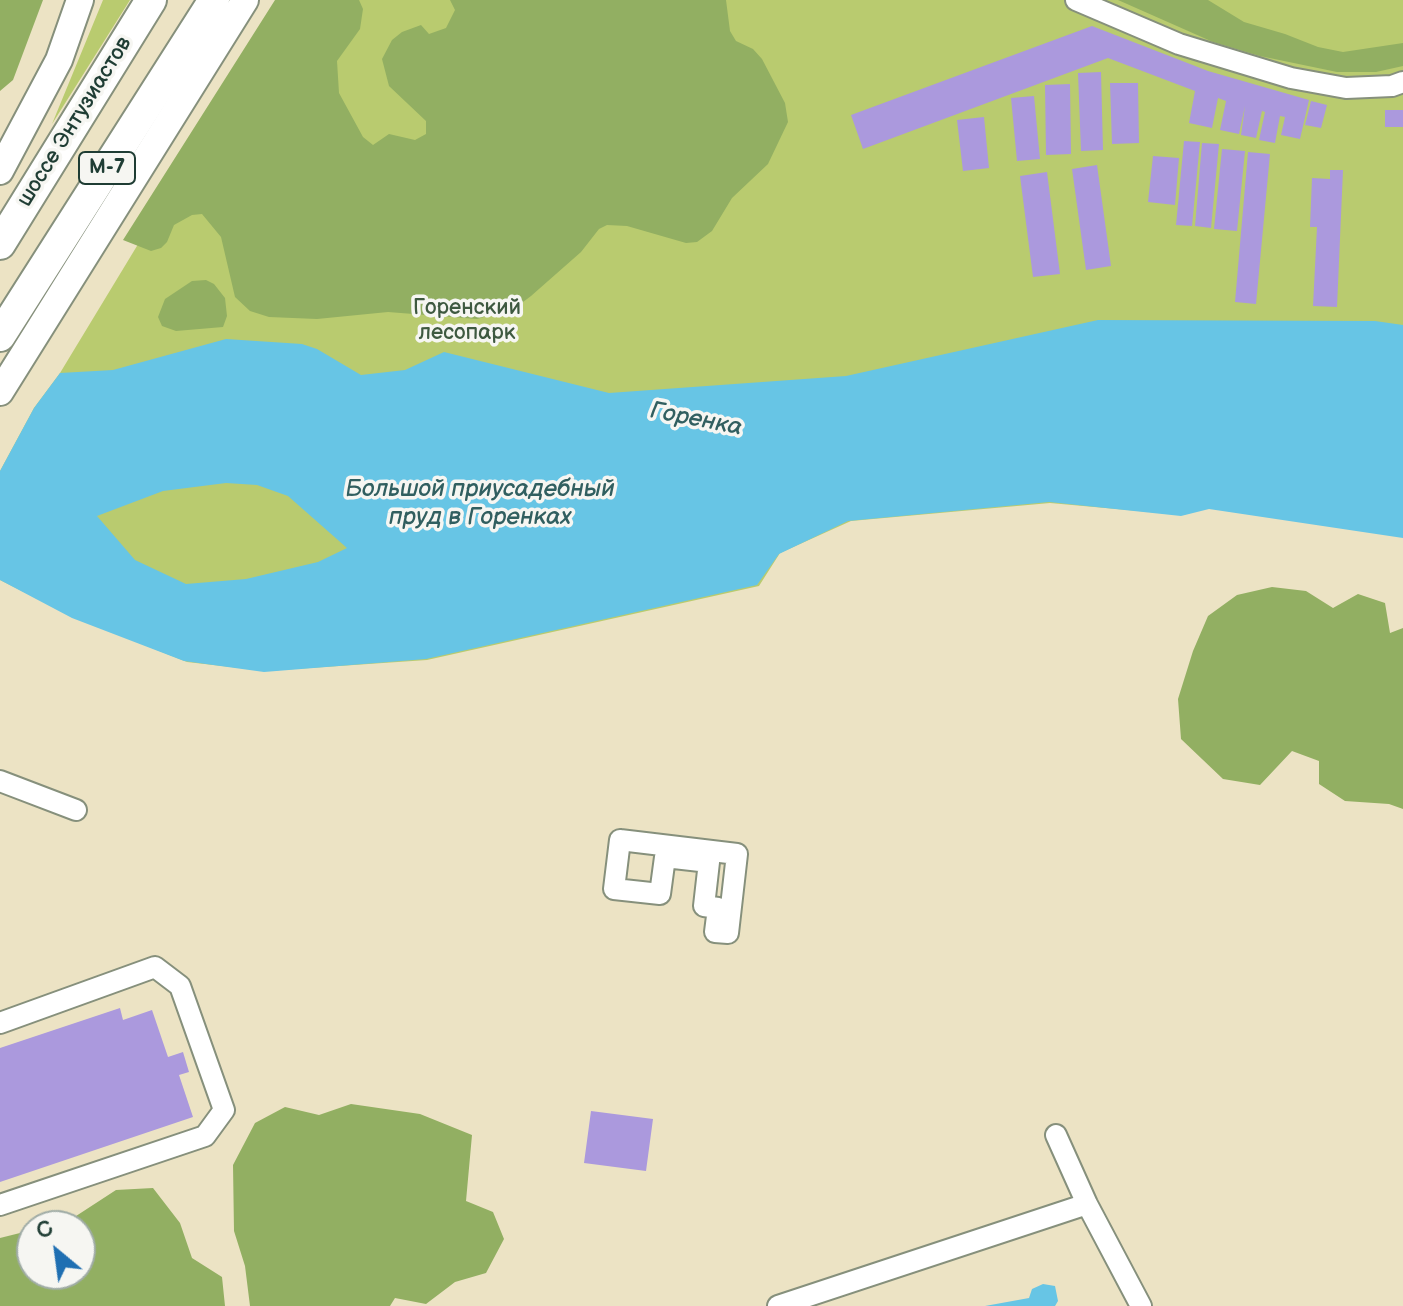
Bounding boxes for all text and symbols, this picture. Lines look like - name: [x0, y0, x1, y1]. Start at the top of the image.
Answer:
- street label: шоссе Энтузиастов: [12, 32, 138, 212]
- road number: М-7: [79, 152, 135, 184]
- park label: Горенский лесопарк: [413, 295, 521, 346]
- water label: Горенка: [648, 397, 744, 443]
- water label: Большой приусадебный пруд в Горенках: [345, 476, 615, 532]
- north arrow: [16, 1210, 96, 1290]
- text: С: [32, 1215, 58, 1246]

